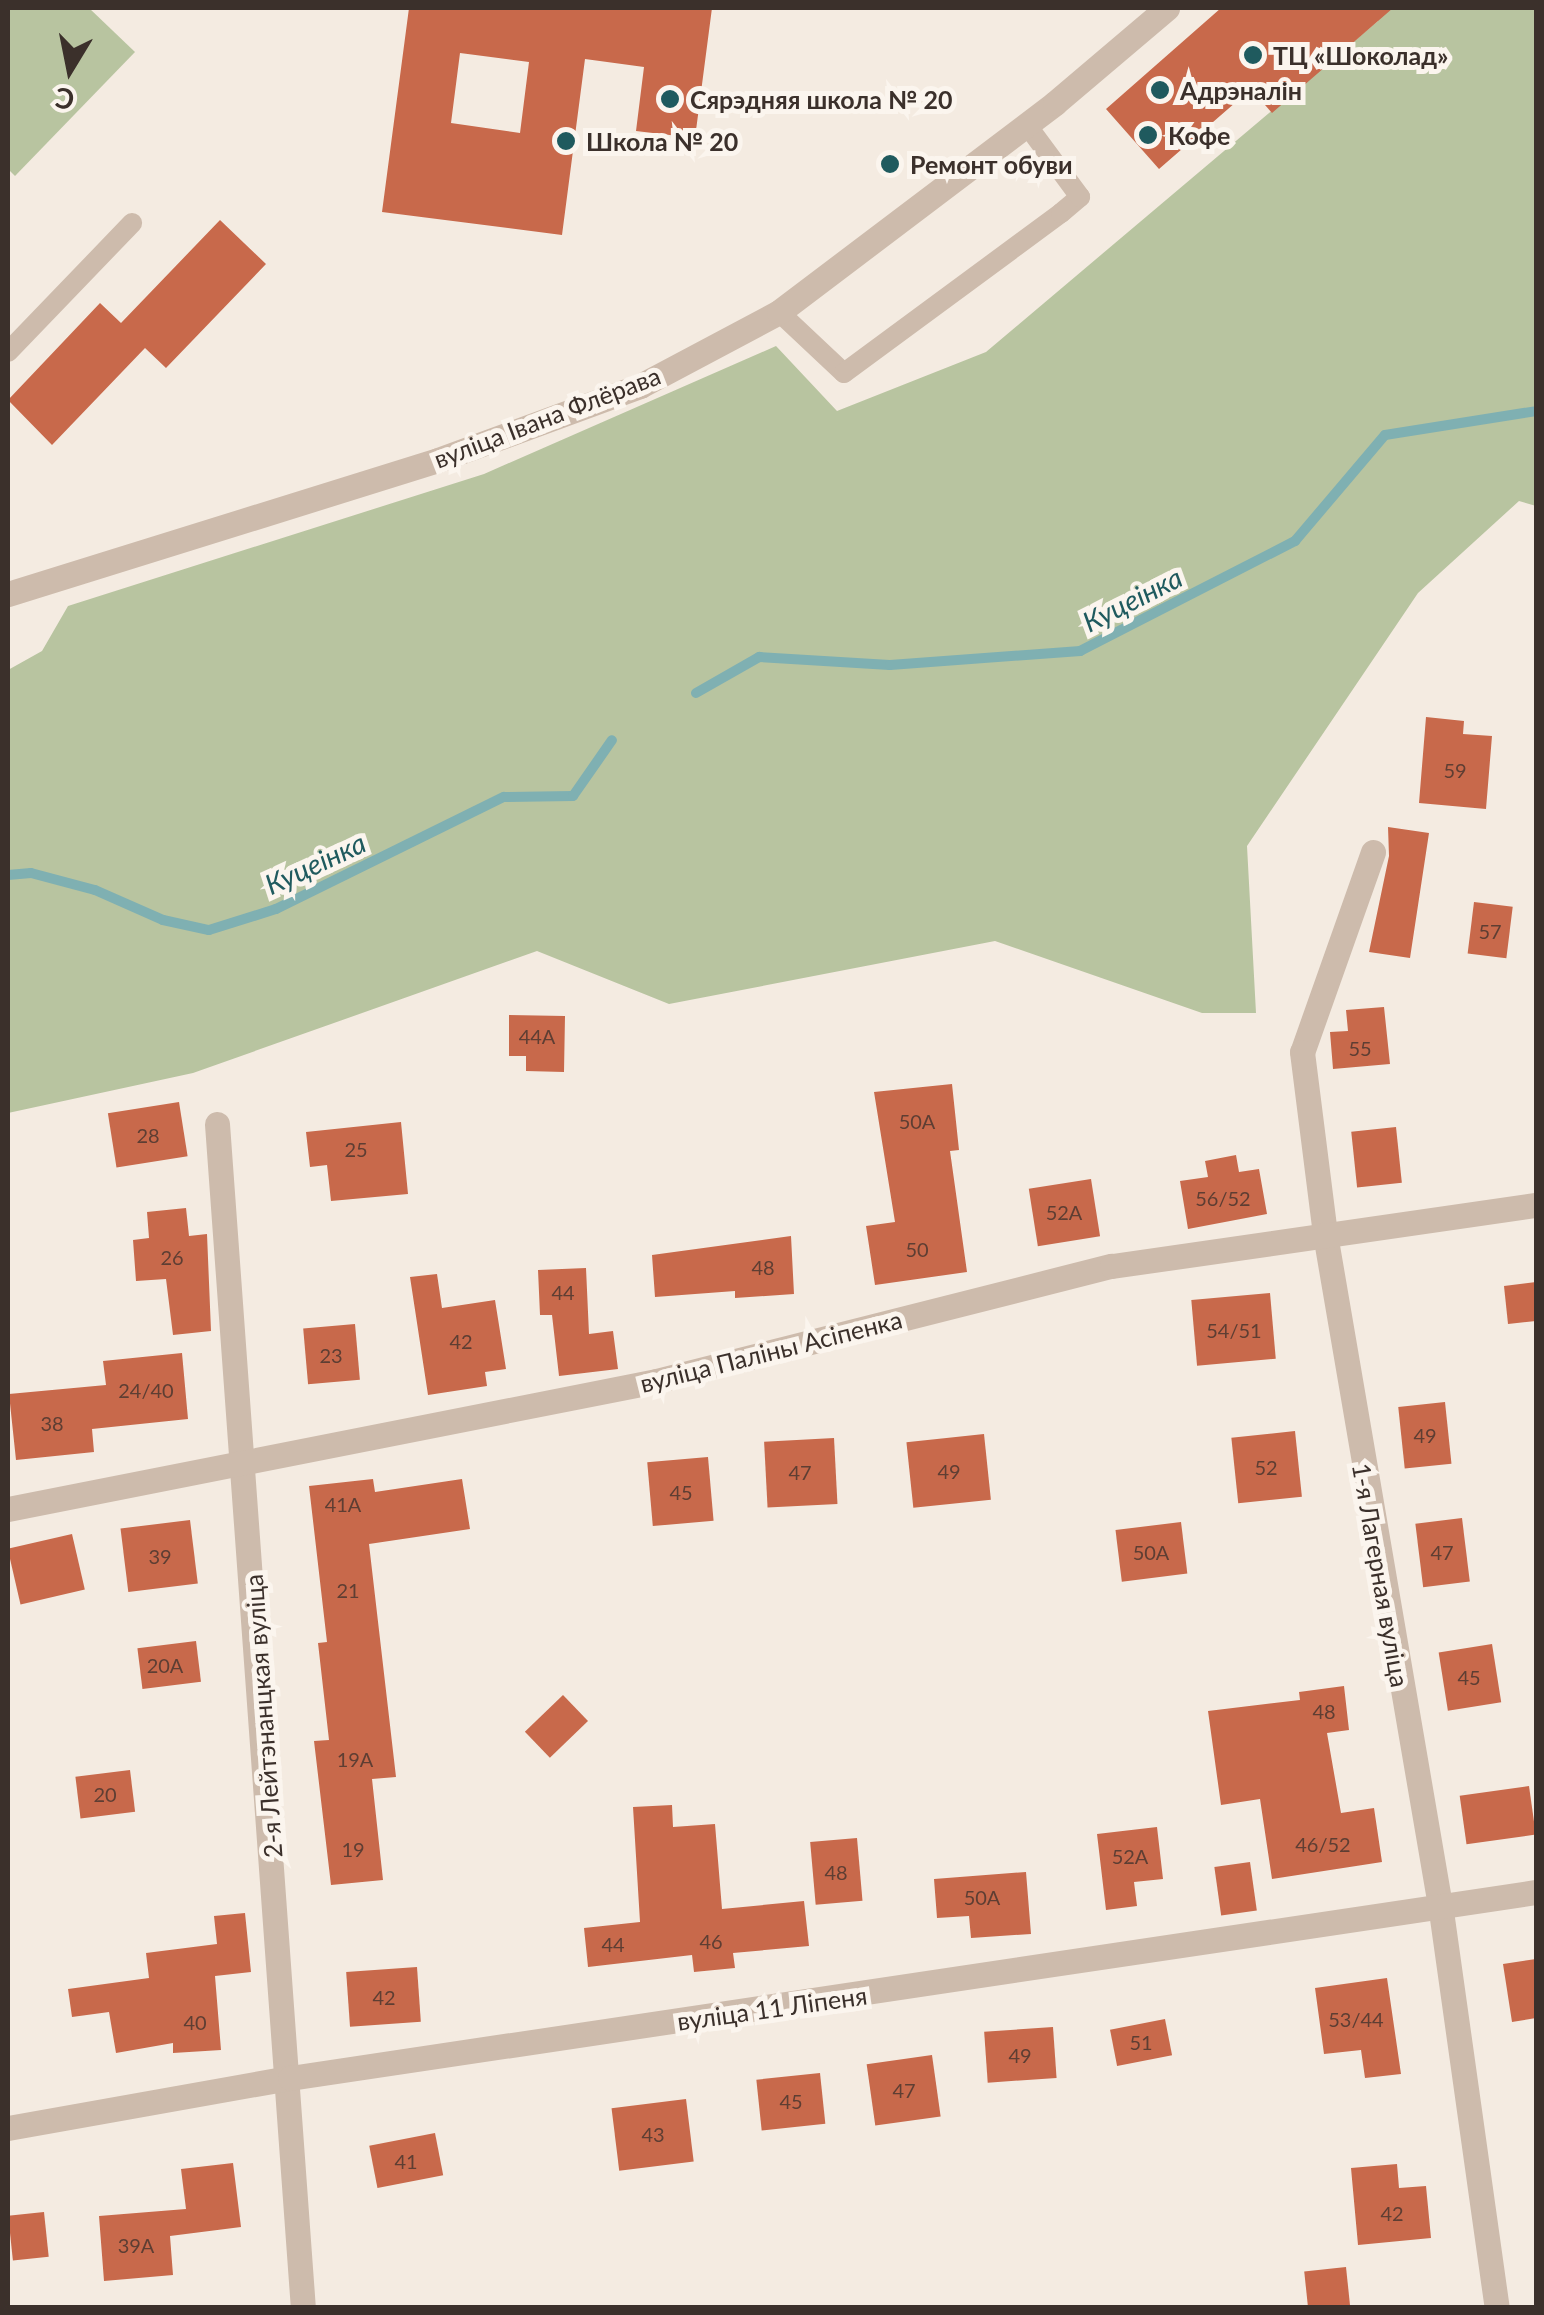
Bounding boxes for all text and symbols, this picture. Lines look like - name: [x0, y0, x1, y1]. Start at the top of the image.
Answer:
- north arrow: [20, 20, 120, 120]
- place label: ТЦ «Шоколад»: [1273, 40, 1448, 70]
- marker: ТЦ «Шоколад»: [1242, 44, 1264, 66]
- place label: Адрэналін: [1180, 75, 1302, 105]
- marker: Адрэналін: [1149, 79, 1171, 101]
- text: С: [53, 81, 77, 118]
- place label: Сярэдняя школа № 20: [690, 84, 953, 114]
- marker: Сярэдняя школа № 20: [659, 88, 681, 110]
- place label: Кофе: [1168, 120, 1230, 150]
- marker: Кофе: [1137, 124, 1159, 146]
- place label: Школа № 20: [586, 126, 738, 156]
- marker: Школа № 20: [555, 130, 577, 152]
- place label: Ремонт обуви: [910, 149, 1073, 179]
- marker: Ремонт обуви: [879, 153, 901, 175]
- street label: вуліца Івана Флёрава: [429, 360, 665, 474]
- water label: Куцеінка: [1077, 560, 1187, 638]
- house number: 59: [1443, 758, 1467, 782]
- water label: Куцеінка: [259, 825, 371, 901]
- house number: 57: [1478, 919, 1502, 943]
- house number: 44А: [519, 1024, 555, 1048]
- house number: 55: [1348, 1036, 1372, 1060]
- house number: 50А: [899, 1109, 935, 1133]
- house number: 28: [136, 1123, 160, 1147]
- house number: 25: [344, 1137, 368, 1161]
- house number: 56/52: [1195, 1186, 1251, 1210]
- house number: 52А: [1046, 1200, 1082, 1224]
- house number: 50: [905, 1237, 929, 1261]
- house number: 26: [160, 1245, 184, 1269]
- house number: 48: [751, 1255, 775, 1279]
- house number: 44: [551, 1280, 575, 1304]
- street label: вуліца Паліны Асіпенка: [637, 1304, 905, 1398]
- house number: 54/51: [1206, 1318, 1262, 1342]
- house number: 42: [449, 1329, 473, 1353]
- house number: 23: [319, 1343, 343, 1367]
- house number: 24/40: [118, 1378, 174, 1402]
- house number: 38: [40, 1411, 64, 1435]
- house number: 49: [1413, 1423, 1437, 1447]
- house number: 52: [1254, 1455, 1278, 1479]
- house number: 49: [937, 1459, 961, 1483]
- house number: 47: [788, 1460, 812, 1484]
- street label: 1-я Лагерная вуліца: [1347, 1461, 1415, 1689]
- house number: 45: [669, 1480, 693, 1504]
- house number: 41А: [325, 1492, 361, 1516]
- house number: 50А: [1133, 1540, 1169, 1564]
- house number: 47: [1430, 1540, 1454, 1564]
- house number: 39: [148, 1544, 172, 1568]
- street label: 2-я Лейтэнанцкая вуліца: [238, 1573, 288, 1859]
- house number: 21: [336, 1578, 360, 1602]
- house number: 20А: [147, 1653, 183, 1677]
- house number: 45: [1457, 1665, 1481, 1689]
- house number: 48: [1312, 1699, 1336, 1723]
- house number: 19А: [337, 1747, 373, 1771]
- house number: 20: [93, 1782, 117, 1806]
- house number: 46/52: [1295, 1832, 1351, 1856]
- house number: 19: [341, 1837, 365, 1861]
- house number: 52А: [1112, 1844, 1148, 1868]
- house number: 48: [824, 1860, 848, 1884]
- house number: 50А: [964, 1885, 1000, 1909]
- house number: 46: [699, 1929, 723, 1953]
- house number: 44: [601, 1932, 625, 1956]
- street label: вуліца 11 Ліпеня: [675, 1980, 869, 2036]
- house number: 42: [372, 1985, 396, 2009]
- house number: 53/44: [1328, 2007, 1384, 2031]
- house number: 40: [183, 2010, 207, 2034]
- house number: 51: [1129, 2030, 1153, 2054]
- house number: 49: [1008, 2043, 1032, 2067]
- house number: 47: [892, 2078, 916, 2102]
- house number: 45: [779, 2089, 803, 2113]
- house number: 43: [641, 2122, 665, 2146]
- house number: 41: [394, 2149, 418, 2173]
- house number: 42: [1380, 2201, 1404, 2225]
- house number: 39А: [118, 2233, 154, 2257]

